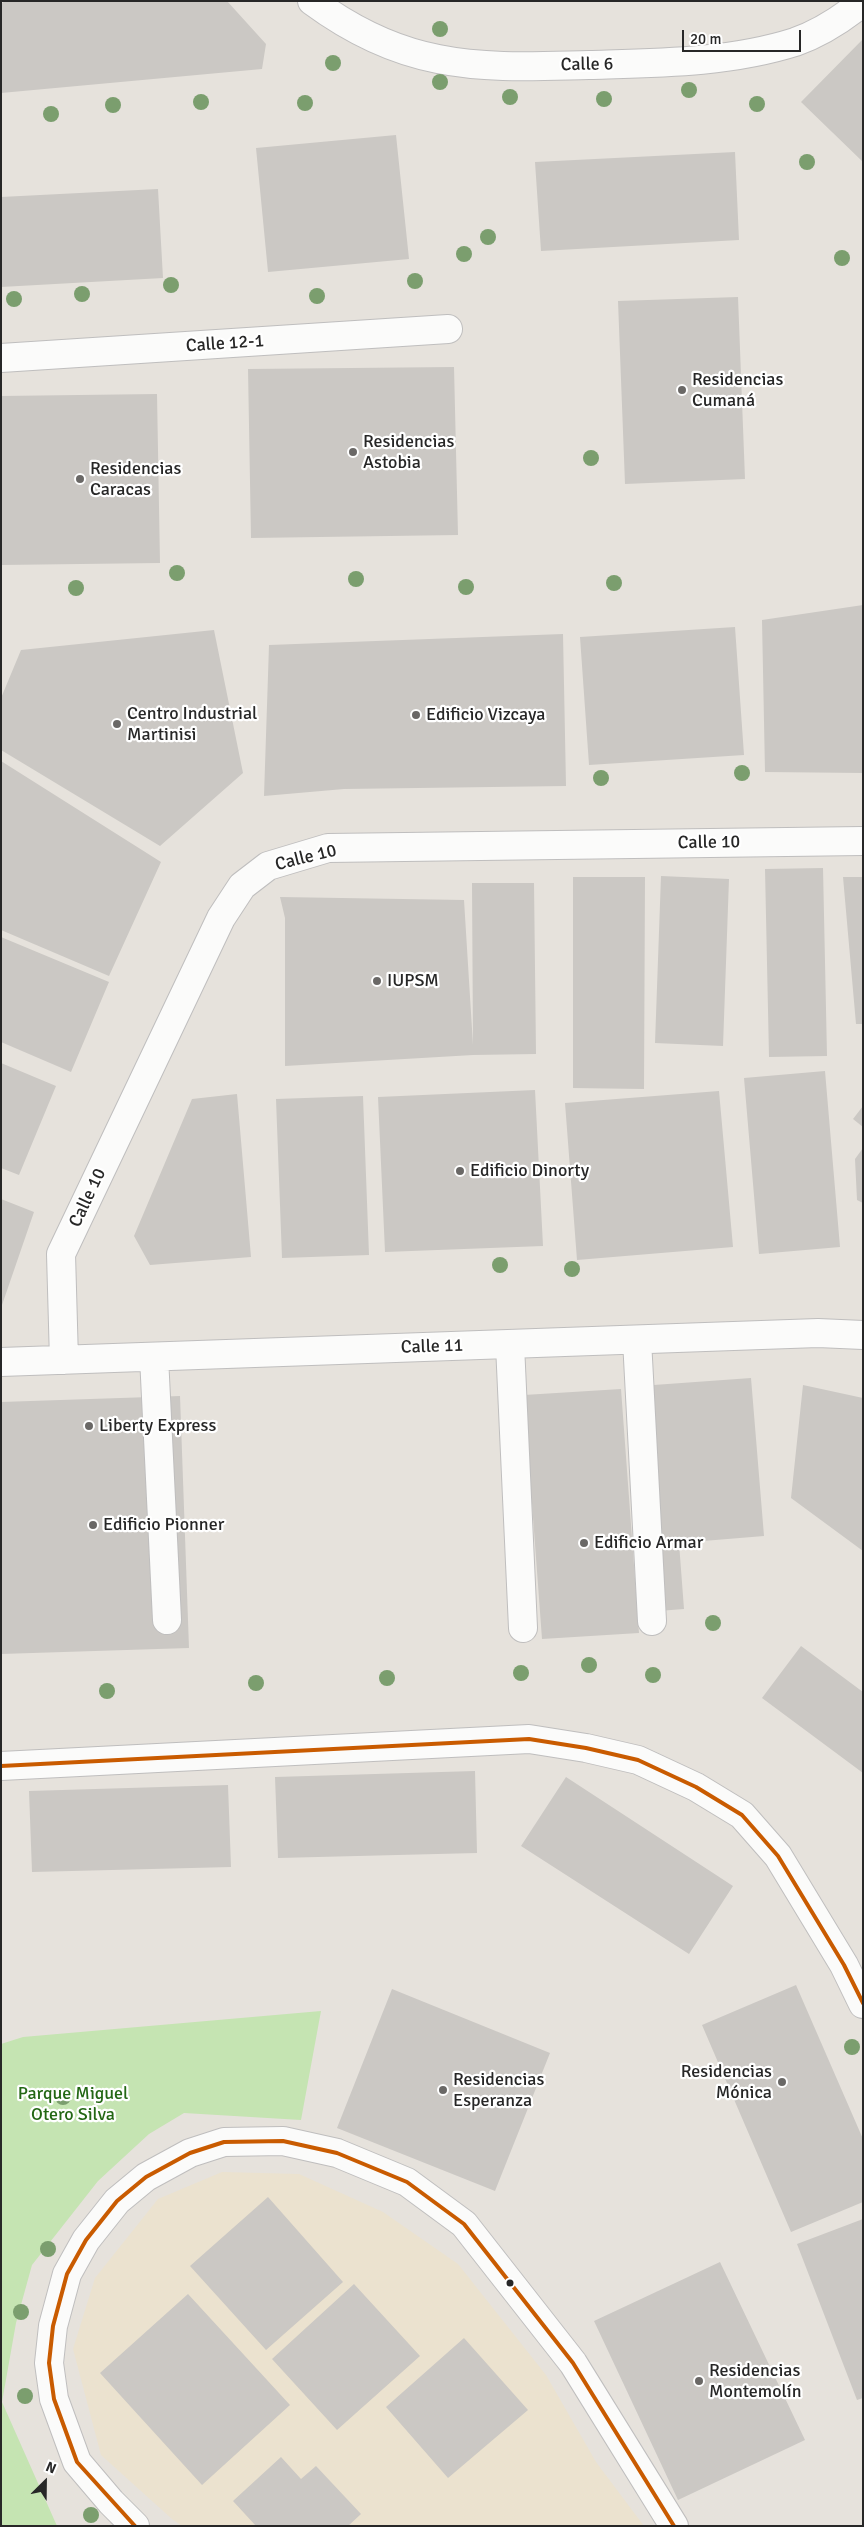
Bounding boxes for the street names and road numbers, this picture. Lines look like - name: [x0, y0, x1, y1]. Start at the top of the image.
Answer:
- street label: Calle 6: [560, 54, 614, 76]
- street label: Calle 12-1: [185, 330, 265, 358]
- street label: Calle 10: [678, 832, 740, 854]
- street label: Calle 10: [273, 840, 339, 876]
- street label: Calle 10: [65, 1165, 111, 1231]
- street label: Calle 11: [400, 1335, 464, 1359]

